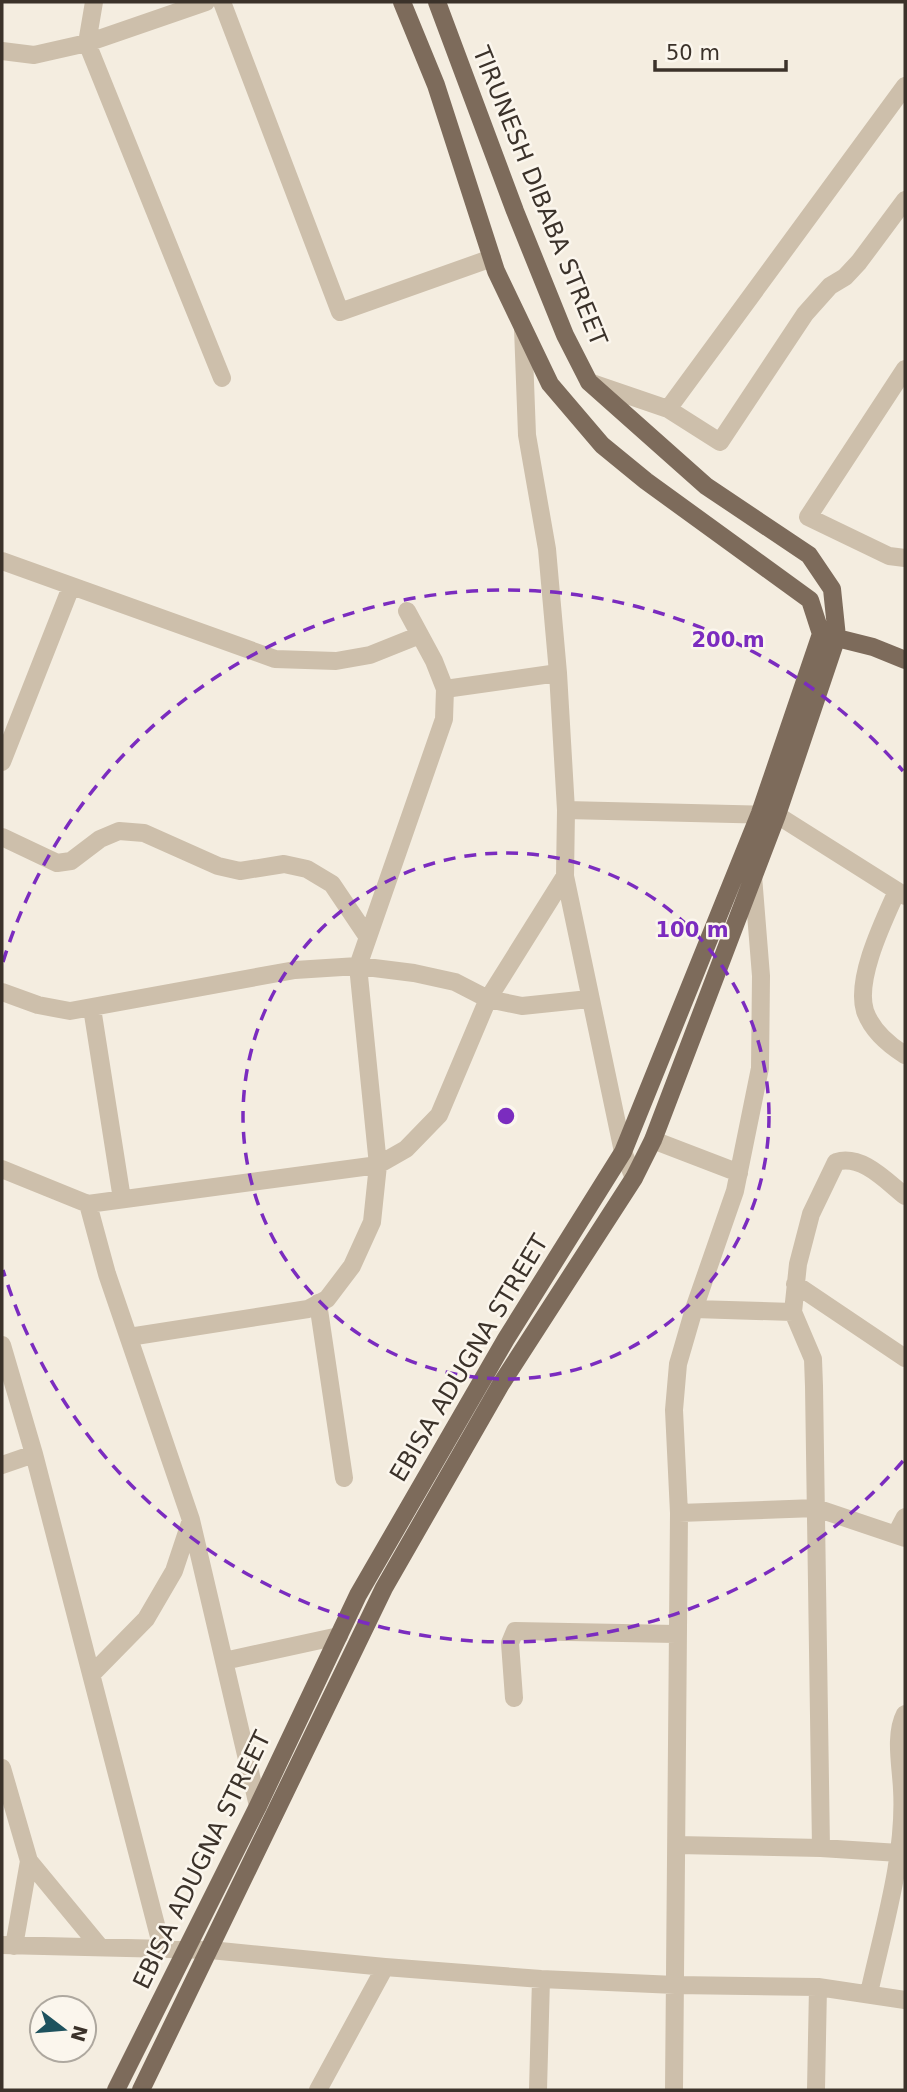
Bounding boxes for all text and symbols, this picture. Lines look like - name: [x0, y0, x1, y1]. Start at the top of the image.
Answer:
- scale bar: [655, 28, 786, 72]
- street label: TIRUNESH DIBABA STREET: [467, 41, 613, 350]
- text: 50 m: [666, 41, 720, 65]
- text: 200 m: [691, 628, 765, 652]
- text: 100 m: [655, 918, 729, 942]
- centre of rings: [494, 1104, 518, 1128]
- street label: EBISA ADUGNA STREET: [384, 1229, 554, 1487]
- street label: EBISA ADUGNA STREET: [127, 1726, 277, 1993]
- north arrow: [28, 1994, 98, 2064]
- text: N: [67, 2023, 92, 2044]

